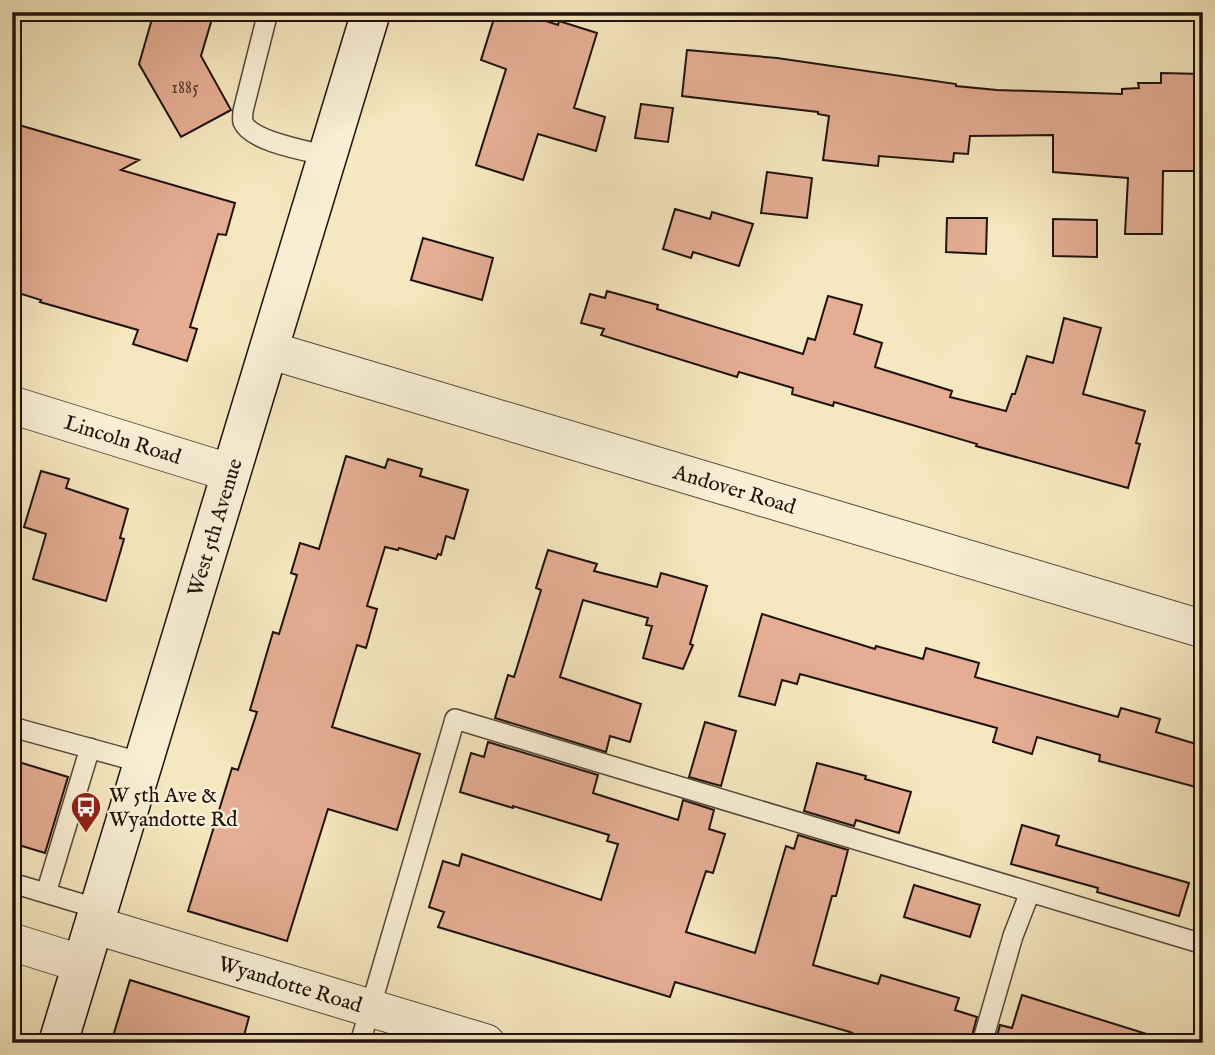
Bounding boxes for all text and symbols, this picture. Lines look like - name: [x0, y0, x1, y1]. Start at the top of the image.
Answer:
- house number: 1885: [171, 77, 199, 100]
- street label: Lincoln Road: [61, 410, 185, 472]
- street label: West 5th Avenue: [182, 455, 250, 600]
- street label: Andover Road: [669, 459, 799, 522]
- place label: W 5th Ave & Wyandotte Rd: [109, 783, 238, 834]
- bus stop icon: W 5th Ave & Wyandotte Rd: [69, 790, 103, 834]
- street label: Wyandotte Road: [215, 951, 366, 1020]

